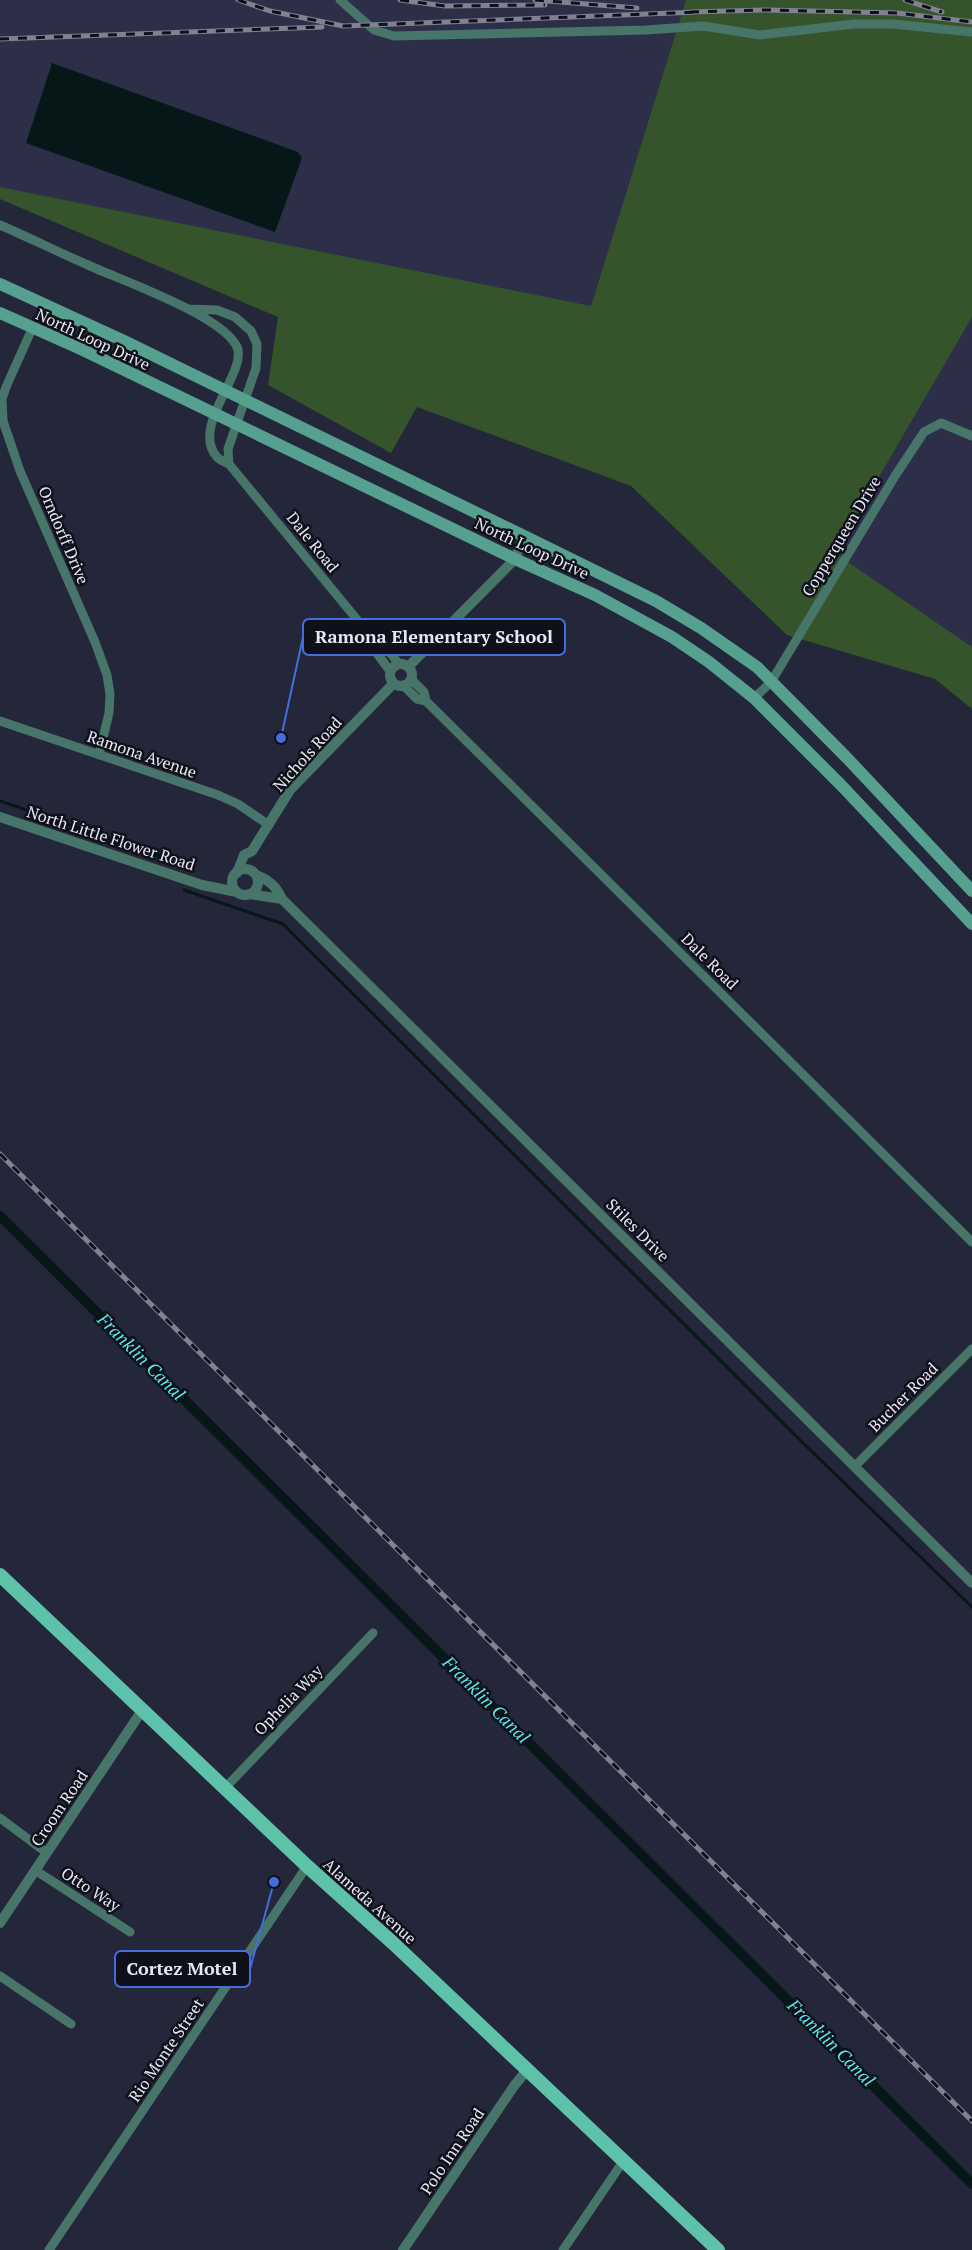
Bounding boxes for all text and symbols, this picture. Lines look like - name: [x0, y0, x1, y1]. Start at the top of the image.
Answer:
- street label: North Loop Drive: [32, 303, 154, 375]
- street label: Copperqueen Drive: [796, 472, 886, 600]
- street label: Orndorff Drive: [33, 483, 95, 587]
- street label: Dale Road: [282, 507, 344, 577]
- street label: North Loop Drive: [471, 512, 593, 584]
- callout: Ramona Elementary School: [303, 619, 565, 655]
- text: Ramona Elementary School: [315, 624, 553, 648]
- street label: Nichols Road: [268, 712, 347, 796]
- street label: Ramona Avenue: [84, 725, 200, 783]
- street label: North Little Flower Road: [24, 800, 198, 876]
- street label: Dale Road: [677, 928, 743, 994]
- street label: Stiles Drive: [602, 1194, 674, 1266]
- water label: Franklin Canal: [92, 1307, 191, 1405]
- street label: Bucher Road: [864, 1357, 943, 1436]
- water label: Franklin Canal: [437, 1650, 536, 1748]
- street label: Ophelia Way: [249, 1659, 328, 1740]
- street label: Croom Road: [25, 1765, 93, 1850]
- street label: Alameda Avenue: [319, 1853, 421, 1949]
- street label: Otto Way: [57, 1862, 126, 1917]
- callout: Cortez Motel: [115, 1951, 250, 1987]
- text: Cortez Motel: [127, 1956, 237, 1980]
- water label: Franklin Canal: [782, 1993, 881, 2091]
- street label: Rio Monte Street: [123, 1994, 209, 2106]
- street label: Polo Inn Road: [415, 2103, 489, 2198]

